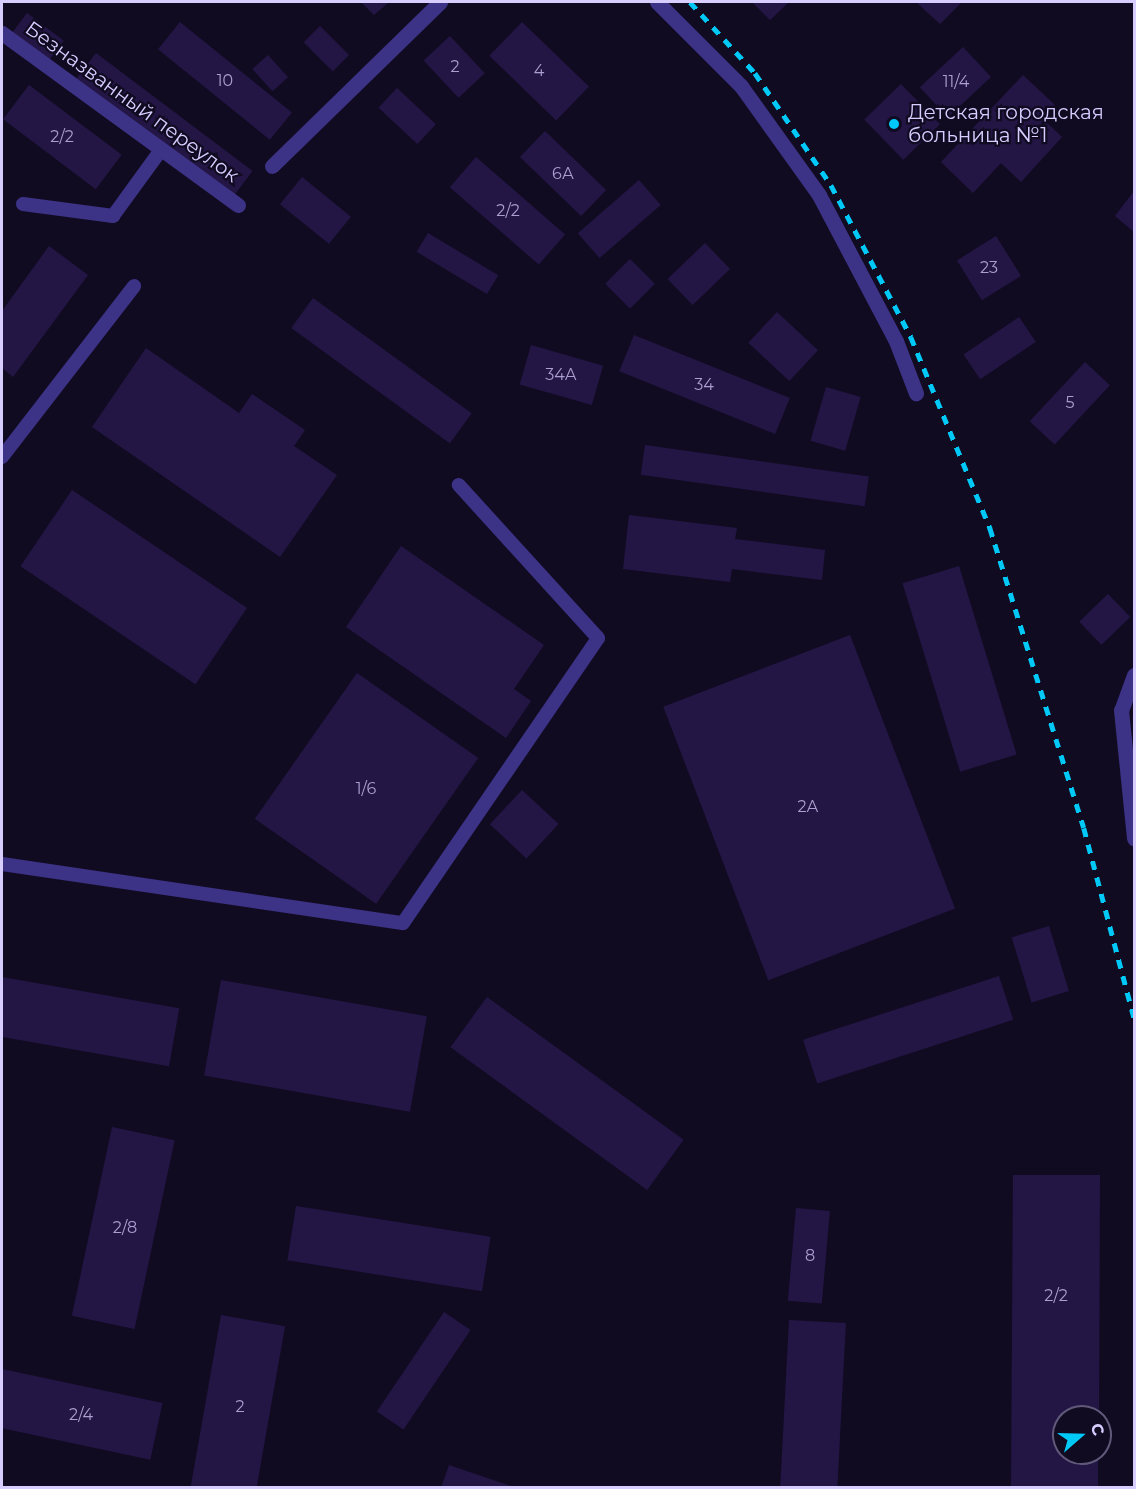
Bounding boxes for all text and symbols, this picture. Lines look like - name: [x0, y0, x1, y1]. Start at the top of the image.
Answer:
- street label: Безназванный переулок: [20, 16, 244, 188]
- house number: 2: [450, 57, 460, 77]
- house number: 4: [534, 61, 544, 81]
- house number: 10: [217, 71, 233, 91]
- house number: 11/4: [943, 72, 969, 92]
- place label: Детская городская больница №1: [908, 100, 1104, 147]
- marker: Детская городская больница №1: [885, 115, 903, 133]
- house number: 2/2: [50, 127, 74, 147]
- house number: 6А: [552, 164, 574, 184]
- house number: 2/2: [496, 201, 520, 221]
- house number: 23: [980, 258, 998, 278]
- house number: 34А: [545, 365, 577, 385]
- house number: 34: [694, 375, 714, 395]
- house number: 5: [1065, 393, 1075, 413]
- house number: 1/6: [356, 779, 376, 799]
- house number: 2А: [798, 797, 818, 817]
- house number: 2/8: [113, 1218, 137, 1238]
- house number: 8: [805, 1246, 815, 1266]
- house number: 2/2: [1044, 1286, 1068, 1306]
- house number: 2: [235, 1397, 245, 1417]
- house number: 2/4: [69, 1405, 93, 1425]
- north arrow: [1052, 1405, 1112, 1465]
- text: С: [1087, 1421, 1108, 1438]

